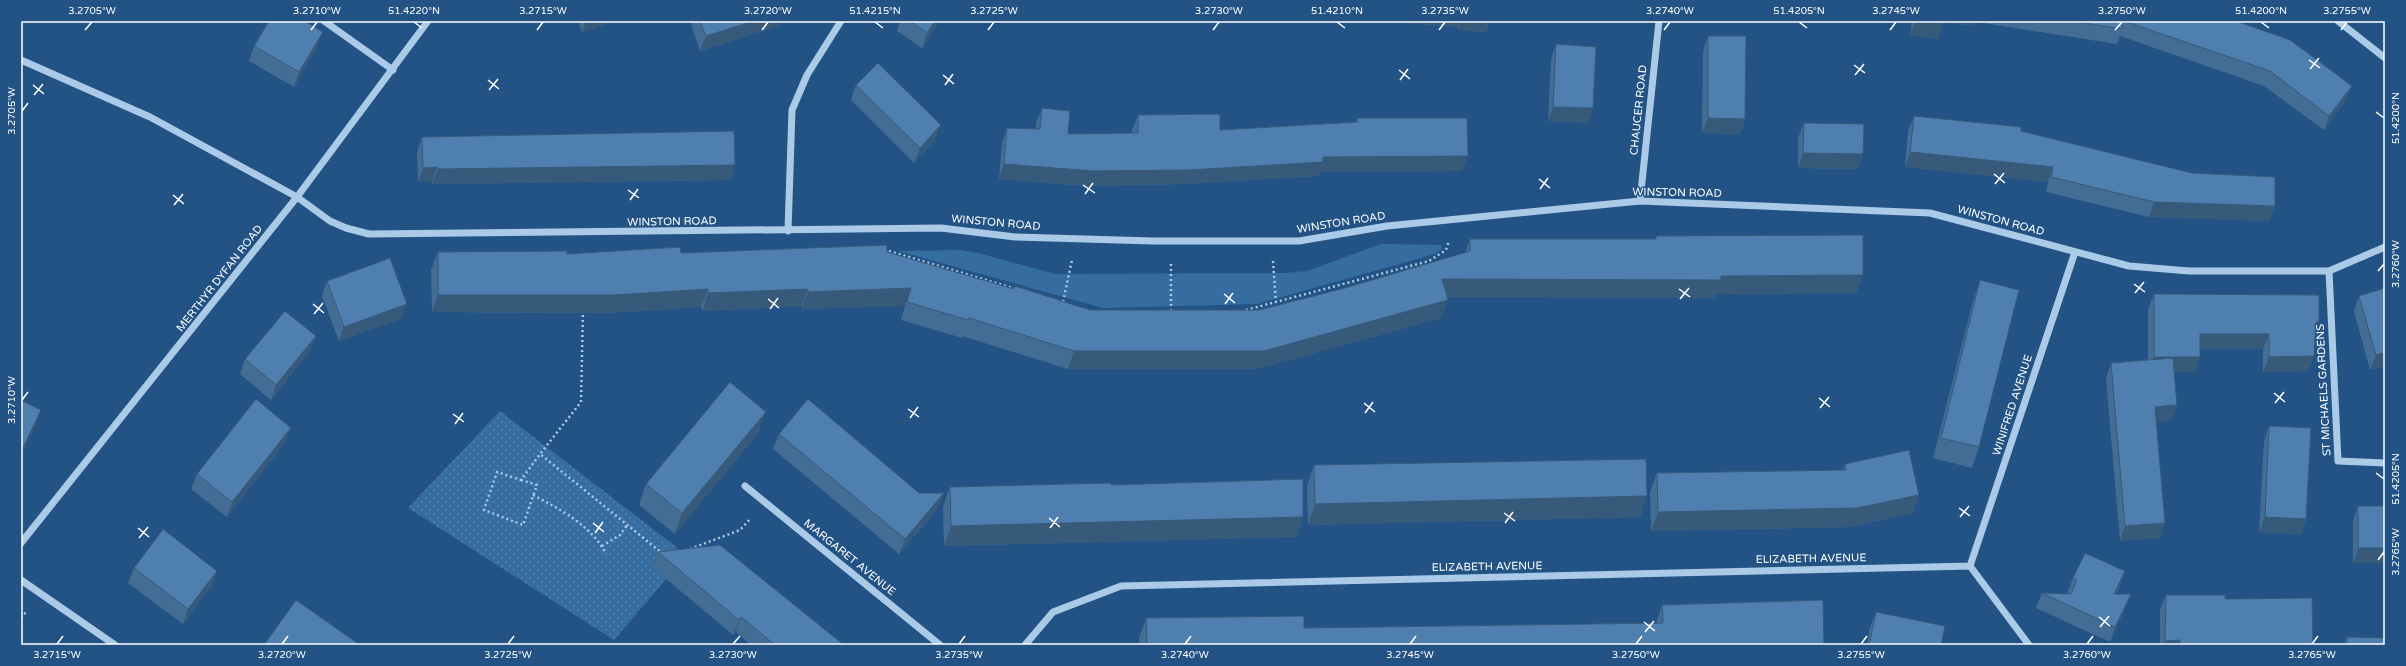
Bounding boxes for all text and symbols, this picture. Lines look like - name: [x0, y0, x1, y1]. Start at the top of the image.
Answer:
- text: 3.2705°W: [68, 5, 116, 17]
- text: 3.2710°W: [293, 5, 341, 17]
- text: 51.4220°N: [388, 5, 440, 17]
- text: 3.2715°W: [519, 5, 567, 17]
- text: 3.2720°W: [744, 5, 792, 17]
- text: 51.4215°N: [849, 5, 901, 17]
- text: 3.2725°W: [970, 5, 1018, 17]
- text: 3.2730°W: [1195, 5, 1243, 17]
- text: 51.4210°N: [1311, 5, 1363, 17]
- text: 3.2735°W: [1421, 5, 1469, 17]
- text: 3.2740°W: [1646, 5, 1694, 17]
- text: 51.4205°N: [1773, 5, 1825, 17]
- text: 3.2745°W: [1872, 5, 1920, 17]
- text: 3.2750°W: [2098, 5, 2146, 17]
- text: 51.4200°N: [2235, 5, 2287, 17]
- text: 3.2755°W: [2323, 5, 2371, 17]
- street label: CHAUCER ROAD: [1627, 64, 1650, 156]
- text: 3.2705°W: [6, 87, 18, 135]
- text: 51.4200°N: [2390, 92, 2402, 144]
- street label: WINSTON ROAD: [1632, 185, 1722, 200]
- street label: WINSTON ROAD: [1956, 203, 2046, 238]
- street label: WINSTON ROAD: [1296, 209, 1386, 236]
- street label: WINSTON ROAD: [951, 212, 1041, 233]
- street label: WINSTON ROAD: [627, 214, 717, 229]
- street label: MERTHYR DYFAN ROAD: [174, 222, 265, 334]
- text: 3.2760°W: [2390, 240, 2402, 288]
- street label: ST MICHAELS GARDENS: [2314, 323, 2333, 456]
- street label: WINIFRED AVENUE: [1990, 353, 2035, 457]
- text: 3.2710°W: [6, 376, 18, 424]
- text: 51.4205°N: [2390, 453, 2402, 505]
- street label: MARGARET AVENUE: [801, 516, 898, 598]
- text: 3.2765°W: [2390, 528, 2402, 576]
- street label: ELIZABETH AVENUE: [1756, 551, 1867, 566]
- street label: ELIZABETH AVENUE: [1432, 559, 1543, 574]
- text: 3.2715°W: [33, 649, 81, 661]
- text: 3.2720°W: [258, 649, 306, 661]
- text: 3.2725°W: [484, 649, 532, 661]
- text: 3.2730°W: [709, 649, 757, 661]
- text: 3.2735°W: [935, 649, 983, 661]
- text: 3.2740°W: [1161, 649, 1209, 661]
- text: 3.2745°W: [1386, 649, 1434, 661]
- text: 3.2750°W: [1612, 649, 1660, 661]
- text: 3.2755°W: [1837, 649, 1885, 661]
- text: 3.2760°W: [2063, 649, 2111, 661]
- text: 3.2765°W: [2288, 649, 2336, 661]

